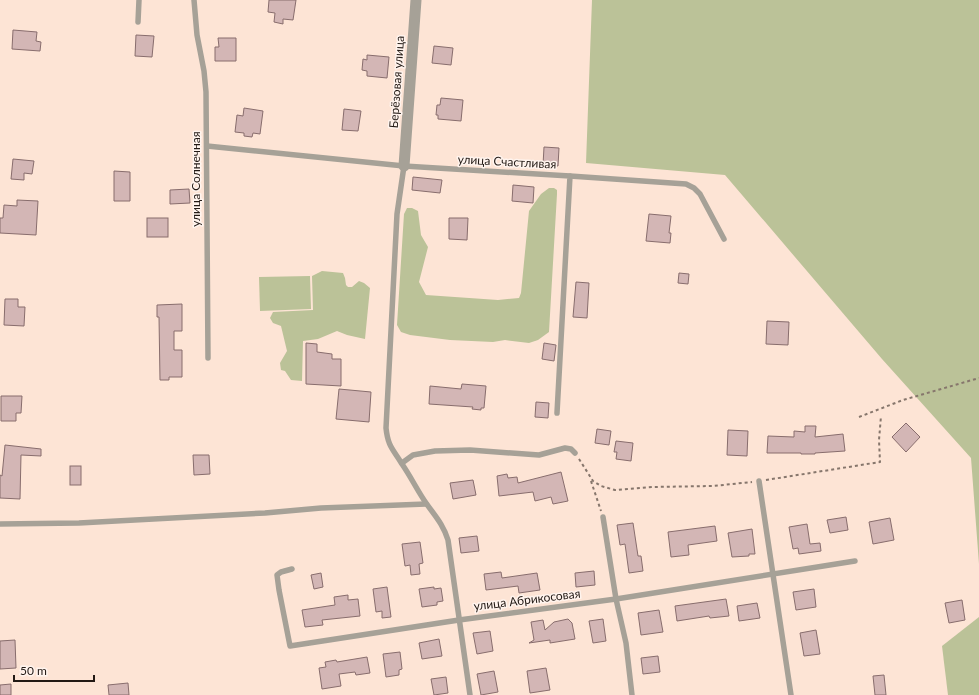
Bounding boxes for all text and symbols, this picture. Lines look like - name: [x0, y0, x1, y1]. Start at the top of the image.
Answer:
- street label: Берёзовая улица: [386, 35, 407, 129]
- street label: улица Солнечная: [188, 131, 203, 227]
- street label: улица Счастливая: [457, 151, 557, 172]
- street label: улица Абрикосовая: [473, 586, 581, 613]
- scale bar: [14, 657, 94, 683]
- text: 50 m: [20, 663, 47, 678]

